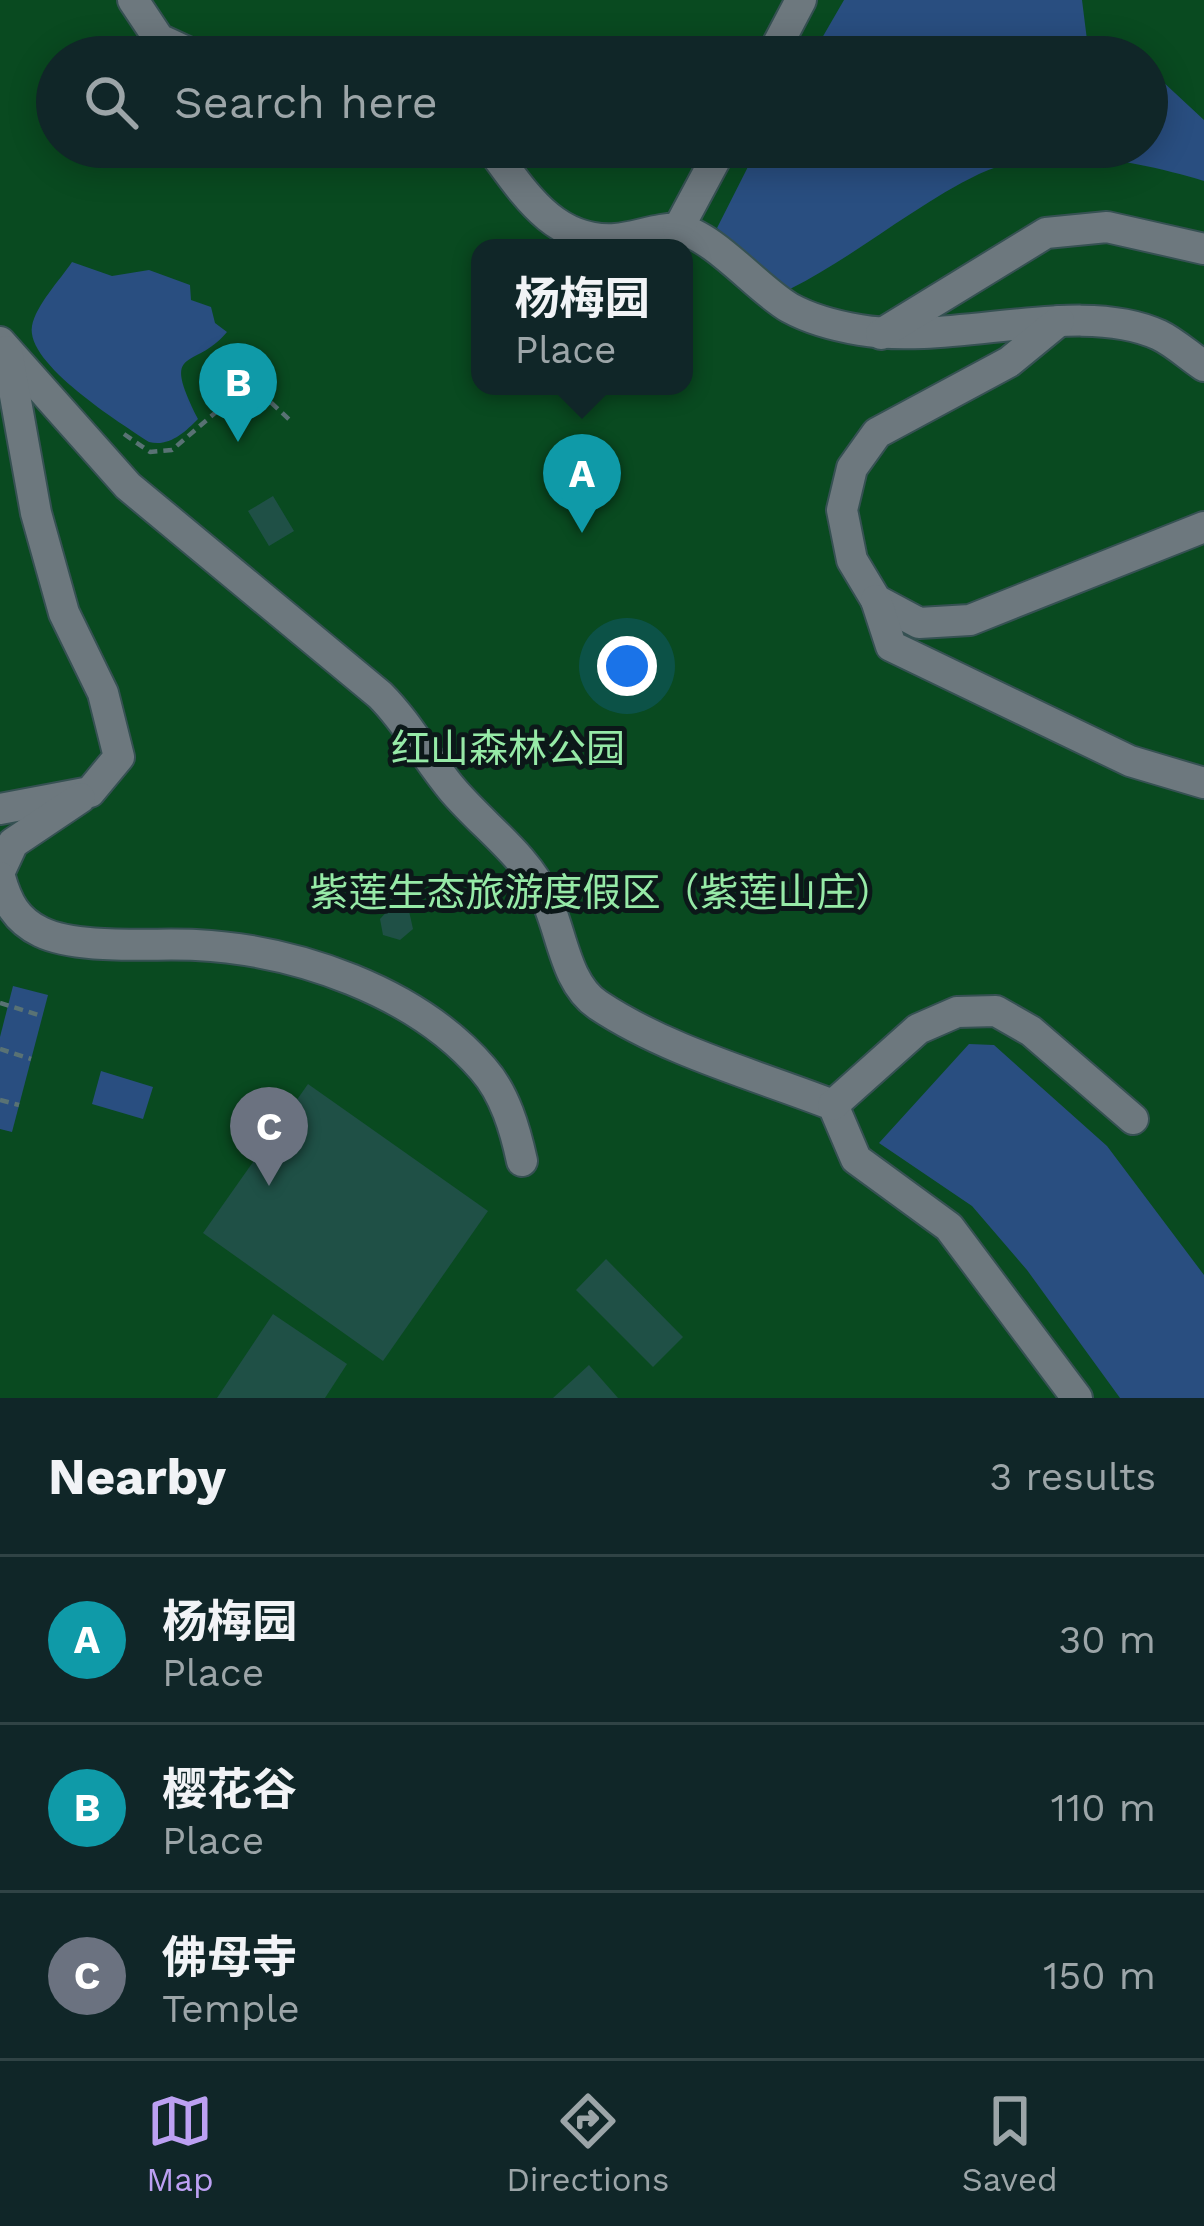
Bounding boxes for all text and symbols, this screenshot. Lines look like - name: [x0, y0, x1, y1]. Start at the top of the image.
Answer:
- search box: [36, 36, 1168, 168]
- icon: search: [78, 69, 144, 135]
- text: Search here: [174, 76, 438, 129]
- popup: [471, 239, 693, 395]
- text: 杨梅园: [514, 272, 650, 325]
- text: Place: [514, 327, 617, 372]
- pin: B: [199, 343, 277, 442]
- pin: A: [543, 434, 621, 533]
- your location: [597, 636, 657, 696]
- park label: 红山森林公园: [391, 726, 625, 771]
- park label: 紫莲生态旅游度假区（紫莲山庄）: [309, 870, 895, 915]
- pin: C: [230, 1087, 308, 1186]
- text: Nearby: [48, 1447, 226, 1506]
- text: 3 results: [990, 1454, 1156, 1499]
- text: 杨梅园: [162, 1595, 297, 1648]
- text: A: [74, 1617, 100, 1662]
- text: 30 m: [1059, 1617, 1156, 1662]
- text: Place: [162, 1650, 264, 1695]
- text: 樱花谷: [162, 1763, 297, 1816]
- text: B: [74, 1785, 100, 1830]
- text: 110 m: [1051, 1785, 1156, 1830]
- text: Place: [162, 1818, 264, 1863]
- text: 佛母寺: [162, 1931, 297, 1984]
- text: C: [74, 1953, 100, 1998]
- text: 150 m: [1043, 1953, 1156, 1998]
- text: Temple: [162, 1986, 300, 2031]
- tab: Map: [146, 2088, 214, 2199]
- tab: Directions: [506, 2088, 669, 2199]
- tab: Saved: [962, 2088, 1058, 2199]

